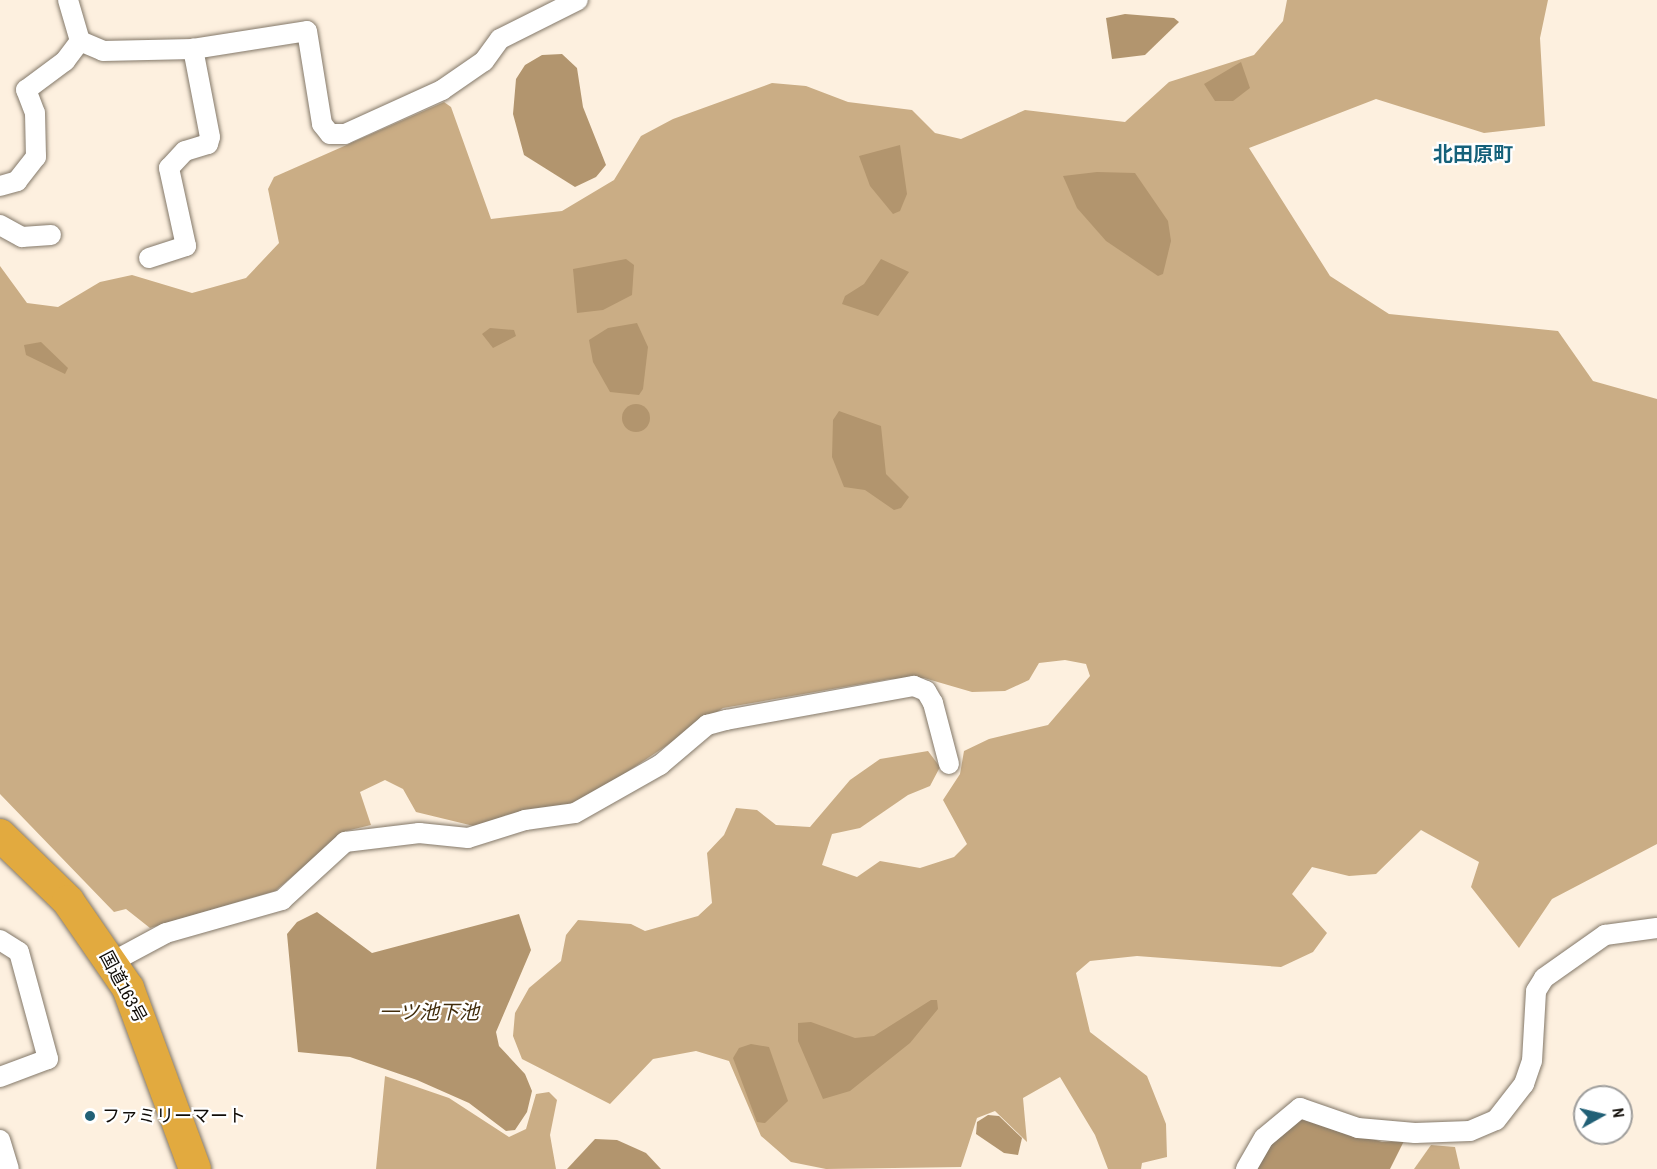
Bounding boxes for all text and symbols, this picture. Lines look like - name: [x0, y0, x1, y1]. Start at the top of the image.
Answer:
- district label: 北田原町: [1433, 141, 1513, 165]
- street label: 国道163号: [95, 947, 151, 1027]
- water label: 一ツ池下池: [379, 999, 479, 1023]
- north arrow: [1573, 1085, 1633, 1145]
- place label: ファミリーマート: [102, 1105, 246, 1127]
- text: N: [1607, 1107, 1630, 1119]
- marker: ファミリーマート: [83, 1109, 97, 1123]

